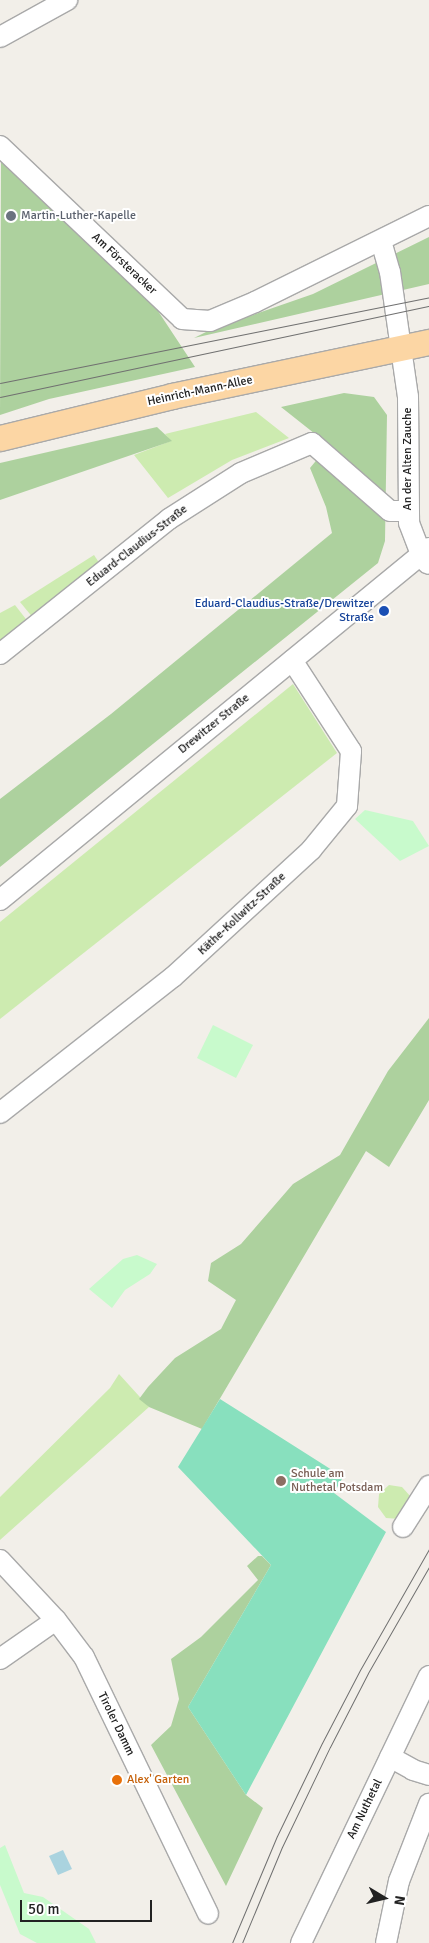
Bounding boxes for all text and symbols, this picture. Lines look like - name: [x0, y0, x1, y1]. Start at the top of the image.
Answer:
- place label: Martin-Luther-Kapelle: [21, 209, 136, 223]
- marker: Martin-Luther-Kapelle: [5, 210, 17, 222]
- street label: Am Försteracker: [88, 230, 160, 298]
- street label: Heinrich-Mann-Allee: [146, 373, 254, 409]
- street label: An der Alten Zauche: [401, 407, 415, 511]
- street label: Eduard-Claudius-Straße: [84, 502, 190, 590]
- place label: Eduard-Claudius-Straße/Drewitzer Straße: [195, 597, 374, 625]
- marker: Eduard-Claudius-Straße/Drewitzer Straße: [378, 605, 390, 617]
- street label: Drewitzer Straße: [176, 691, 252, 757]
- street label: Käthe-Kollwitz-Straße: [195, 870, 289, 958]
- place label: Schule am Nuthetal Potsdam: [291, 1467, 383, 1495]
- marker: Schule am Nuthetal Potsdam: [275, 1475, 287, 1487]
- street label: Tiroler Damm: [94, 1690, 138, 1758]
- place label: Alex' Garten: [127, 1773, 189, 1787]
- marker: Alex' Garten: [111, 1774, 123, 1786]
- street label: Am Nuthetal: [344, 1777, 386, 1841]
- north arrow: [359, 1873, 409, 1923]
- scale bar: [22, 1890, 155, 1922]
- text: N: [390, 1894, 408, 1907]
- text: 50 m: [28, 1900, 59, 1918]

